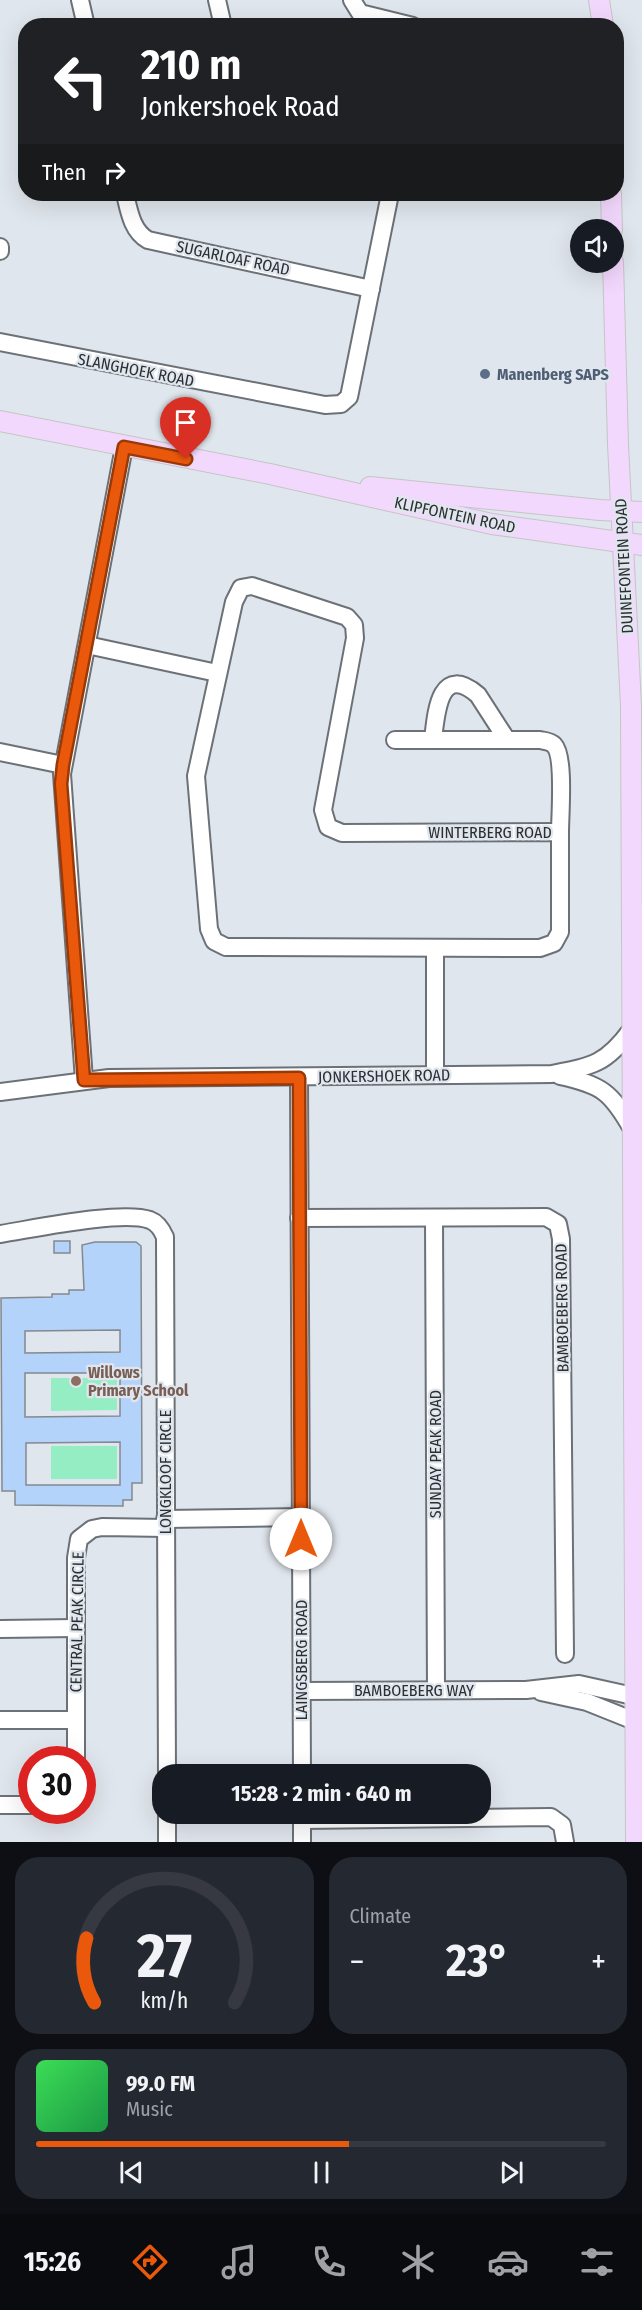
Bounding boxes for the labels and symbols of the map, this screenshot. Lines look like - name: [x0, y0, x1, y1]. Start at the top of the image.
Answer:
- street label: SUGARLOAF ROAD: [175, 237, 291, 279]
- street label: SLANGHOEK ROAD: [76, 349, 196, 391]
- place label: Manenberg SAPS: [497, 365, 609, 384]
- marker: Manenberg SAPS: [478, 367, 492, 381]
- pin: [160, 397, 211, 459]
- street label: KLIPFONTEIN ROAD: [393, 493, 517, 537]
- street label: DUINEFONTEIN ROAD: [611, 498, 637, 634]
- street label: WINTERBERG ROAD: [428, 823, 552, 842]
- street label: JONKERSHOEK ROAD: [318, 1065, 450, 1087]
- street label: BAMBOEBERG ROAD: [551, 1243, 573, 1373]
- place label: Willows Primary School: [88, 1363, 189, 1400]
- marker: Willows Primary School: [69, 1374, 83, 1388]
- street label: SUNDAY PEAK ROAD: [426, 1390, 445, 1518]
- street label: LONGKLOOF CIRCLE: [156, 1410, 175, 1534]
- position arrow: [269, 1507, 333, 1571]
- street label: CENTRAL PEAK CIRCLE: [66, 1551, 88, 1693]
- street label: LAINGSBERG ROAD: [292, 1600, 311, 1720]
- street label: BAMBOEBERG WAY: [354, 1681, 474, 1700]
- speed limit sign: 30: [18, 1746, 96, 1824]

